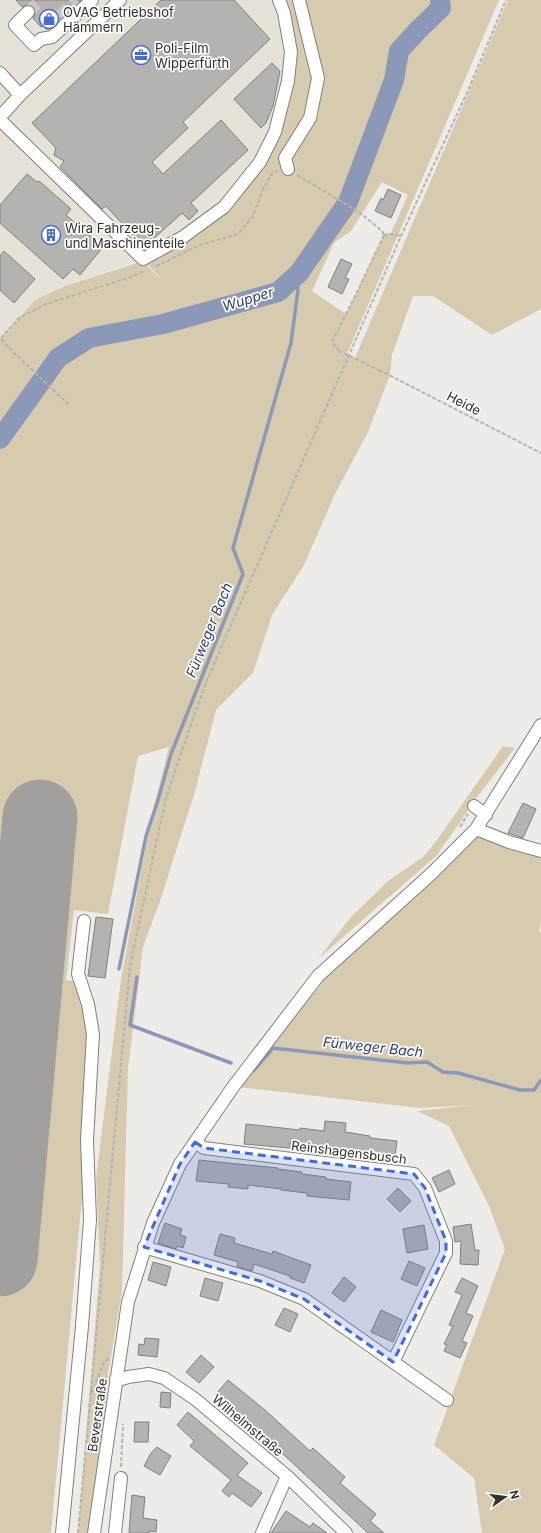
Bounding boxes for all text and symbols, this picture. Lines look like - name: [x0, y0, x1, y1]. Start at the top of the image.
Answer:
- place label: OVAG Betriebshof Hämmern: [63, 4, 174, 35]
- shop icon: OVAG Betriebshof Hämmern: [38, 8, 60, 30]
- place label: Poli-Film Wipperfürth: [155, 40, 229, 71]
- office icon: Poli-Film Wipperfürth: [130, 44, 152, 66]
- place label: Wira Fahrzeug- und Maschinenteile: [65, 220, 185, 251]
- building icon: Wira Fahrzeug- und Maschinenteile: [40, 224, 62, 246]
- water label: Wupper: [220, 282, 276, 314]
- street label: Heide: [444, 388, 484, 418]
- water label: Fürweger Bach: [182, 580, 235, 680]
- water label: Fürweger Bach: [322, 1033, 424, 1060]
- street label: Reinshagensbusch: [290, 1137, 408, 1167]
- street label: Beverstraße: [84, 1377, 110, 1453]
- street label: Wilhelmstraße: [209, 1391, 287, 1459]
- north arrow: [485, 1477, 525, 1517]
- text: N: [507, 1489, 523, 1500]

